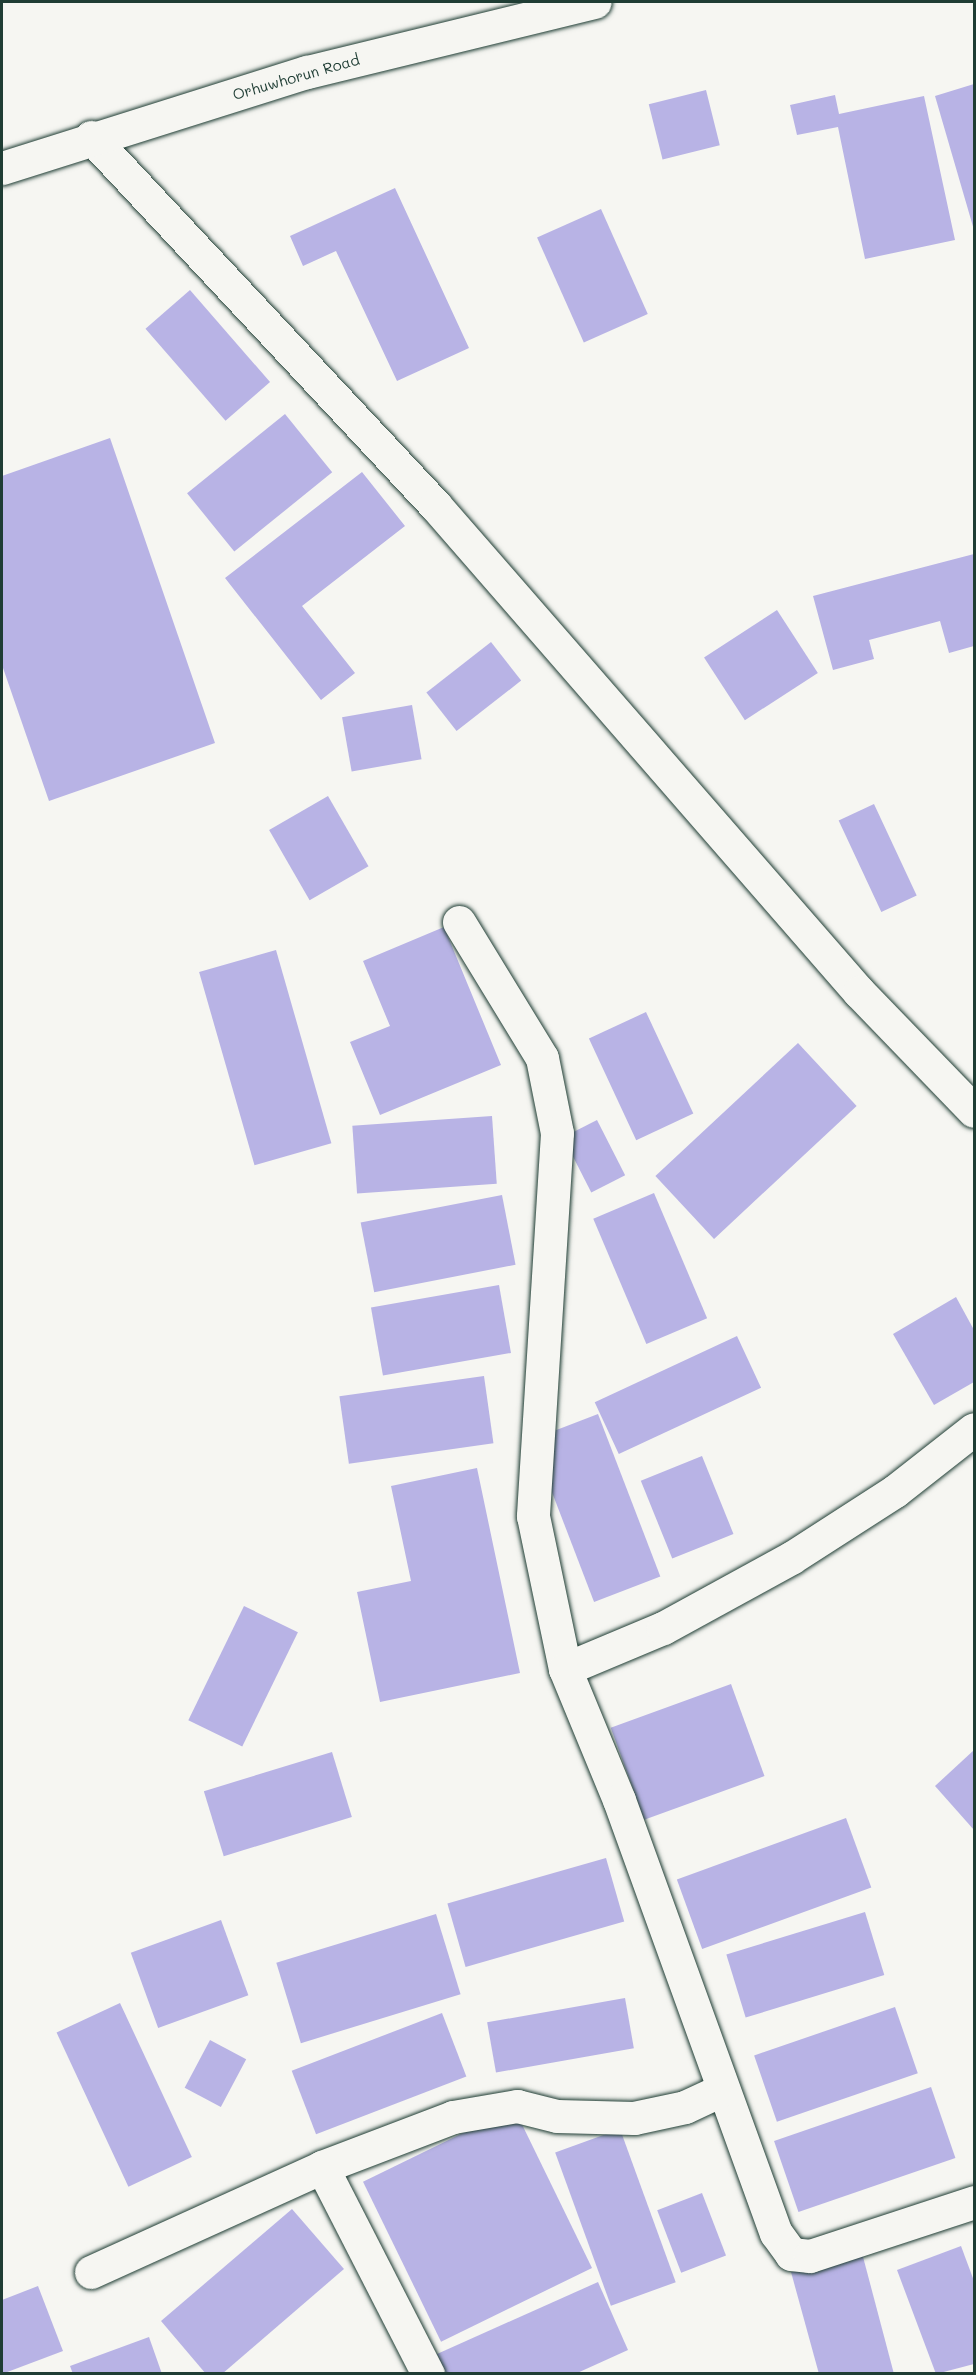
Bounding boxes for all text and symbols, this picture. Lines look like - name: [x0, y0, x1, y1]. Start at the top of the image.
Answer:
- street label: Orhuwhorun Road: [230, 50, 362, 104]

